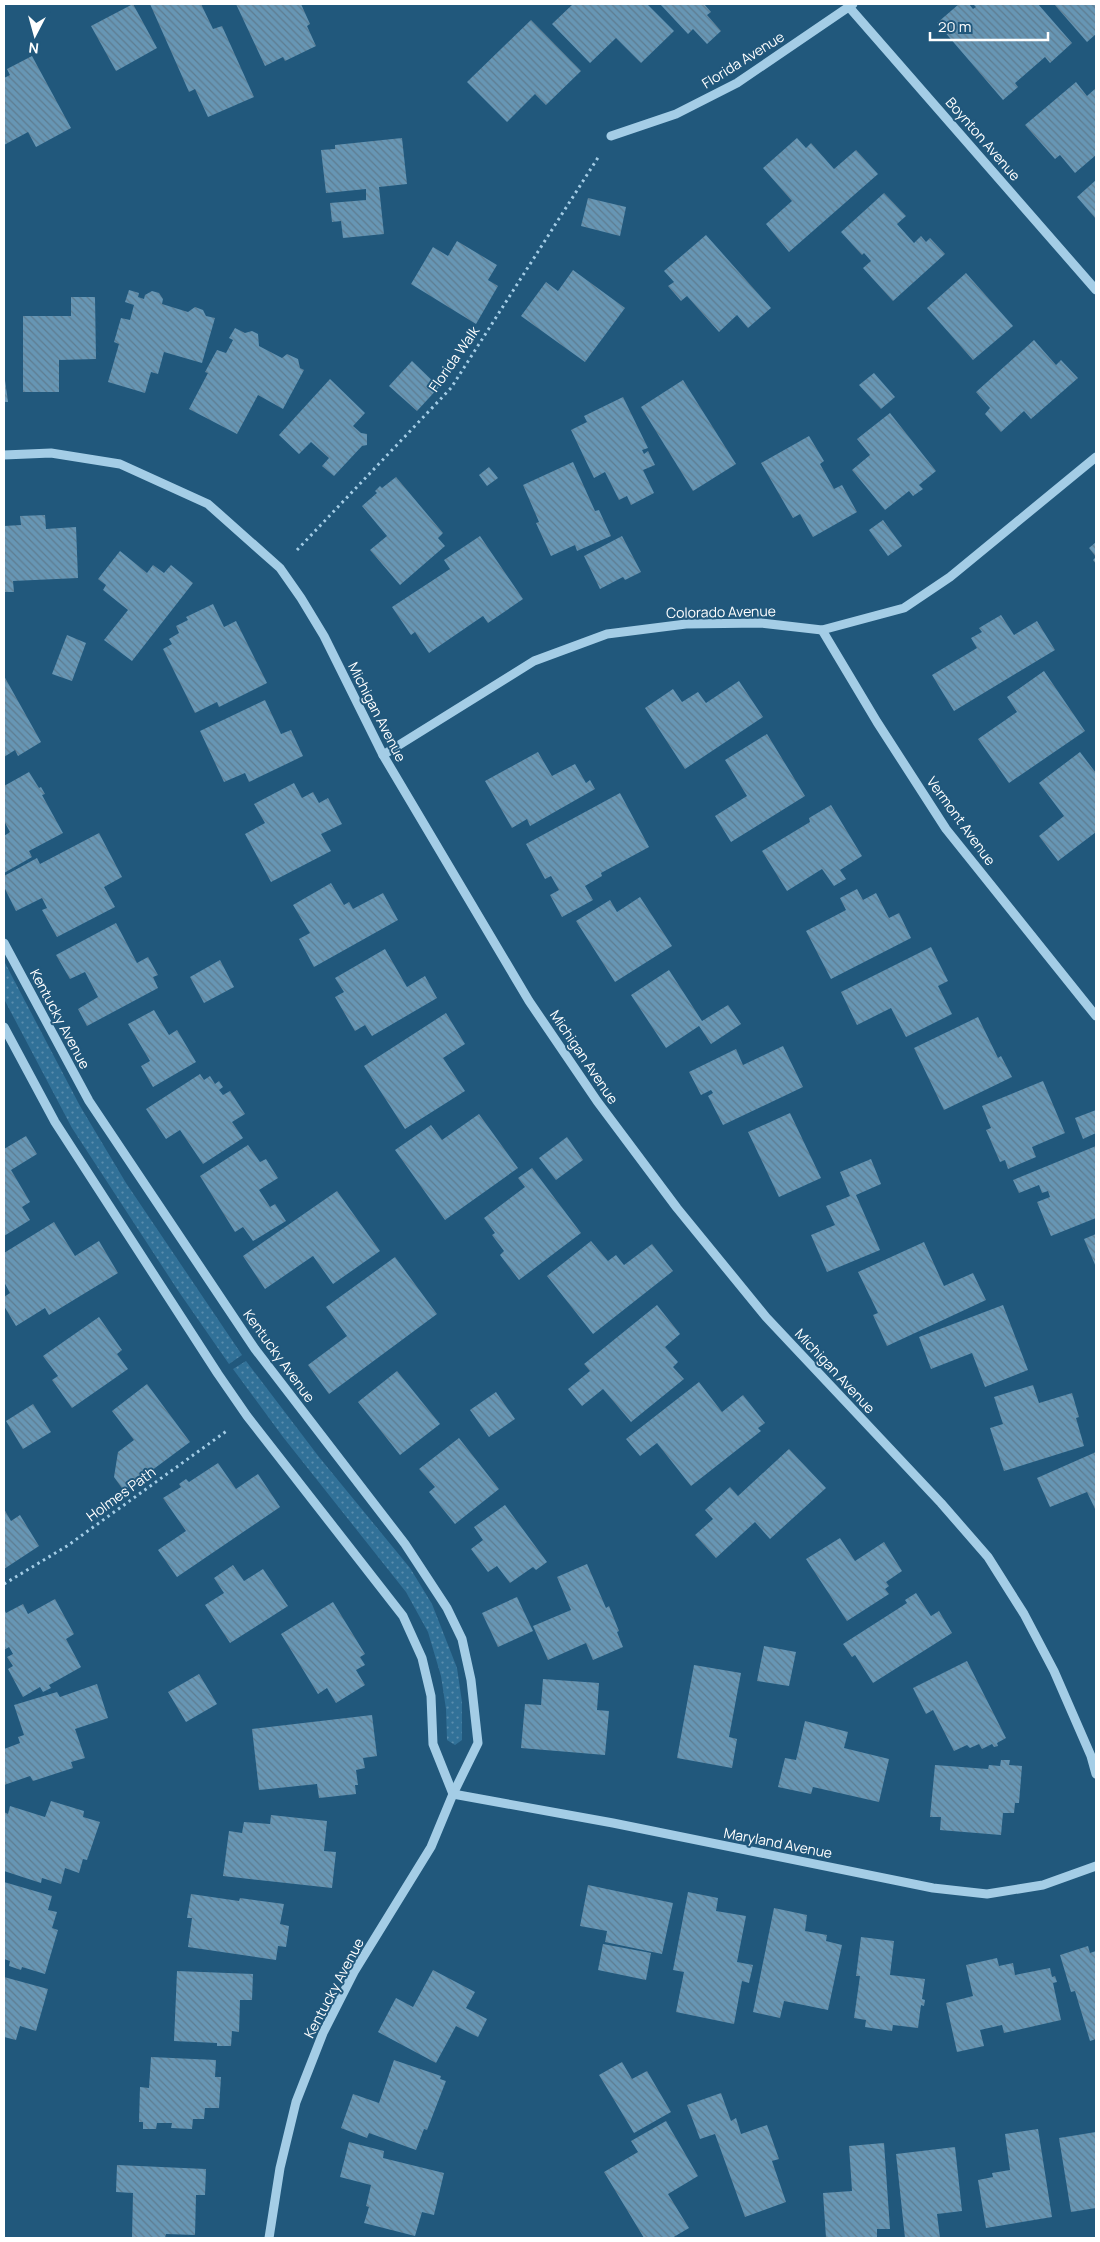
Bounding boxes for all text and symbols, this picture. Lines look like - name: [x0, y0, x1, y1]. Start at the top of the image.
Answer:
- north arrow: [10, 10, 60, 60]
- scale bar: [930, 10, 1048, 42]
- text: 20 m: [938, 16, 971, 37]
- street label: Florida Avenue: [698, 27, 788, 92]
- text: N: [28, 38, 40, 58]
- street label: Boynton Avenue: [942, 93, 1025, 185]
- street label: Florida Walk: [424, 321, 484, 395]
- street label: Colorado Avenue: [666, 601, 776, 622]
- street label: Michigan Avenue: [344, 659, 411, 765]
- street label: Vermont Avenue: [923, 772, 1000, 869]
- street label: Kentucky Avenue: [26, 965, 95, 1072]
- street label: Michigan Avenue: [546, 1006, 623, 1107]
- street label: Kentucky Avenue: [239, 1305, 320, 1406]
- street label: Michigan Avenue: [791, 1324, 880, 1417]
- street label: Holmes Path: [82, 1462, 159, 1525]
- street label: Maryland Avenue: [722, 1823, 834, 1862]
- street label: Kentucky Avenue: [299, 1934, 368, 2041]

